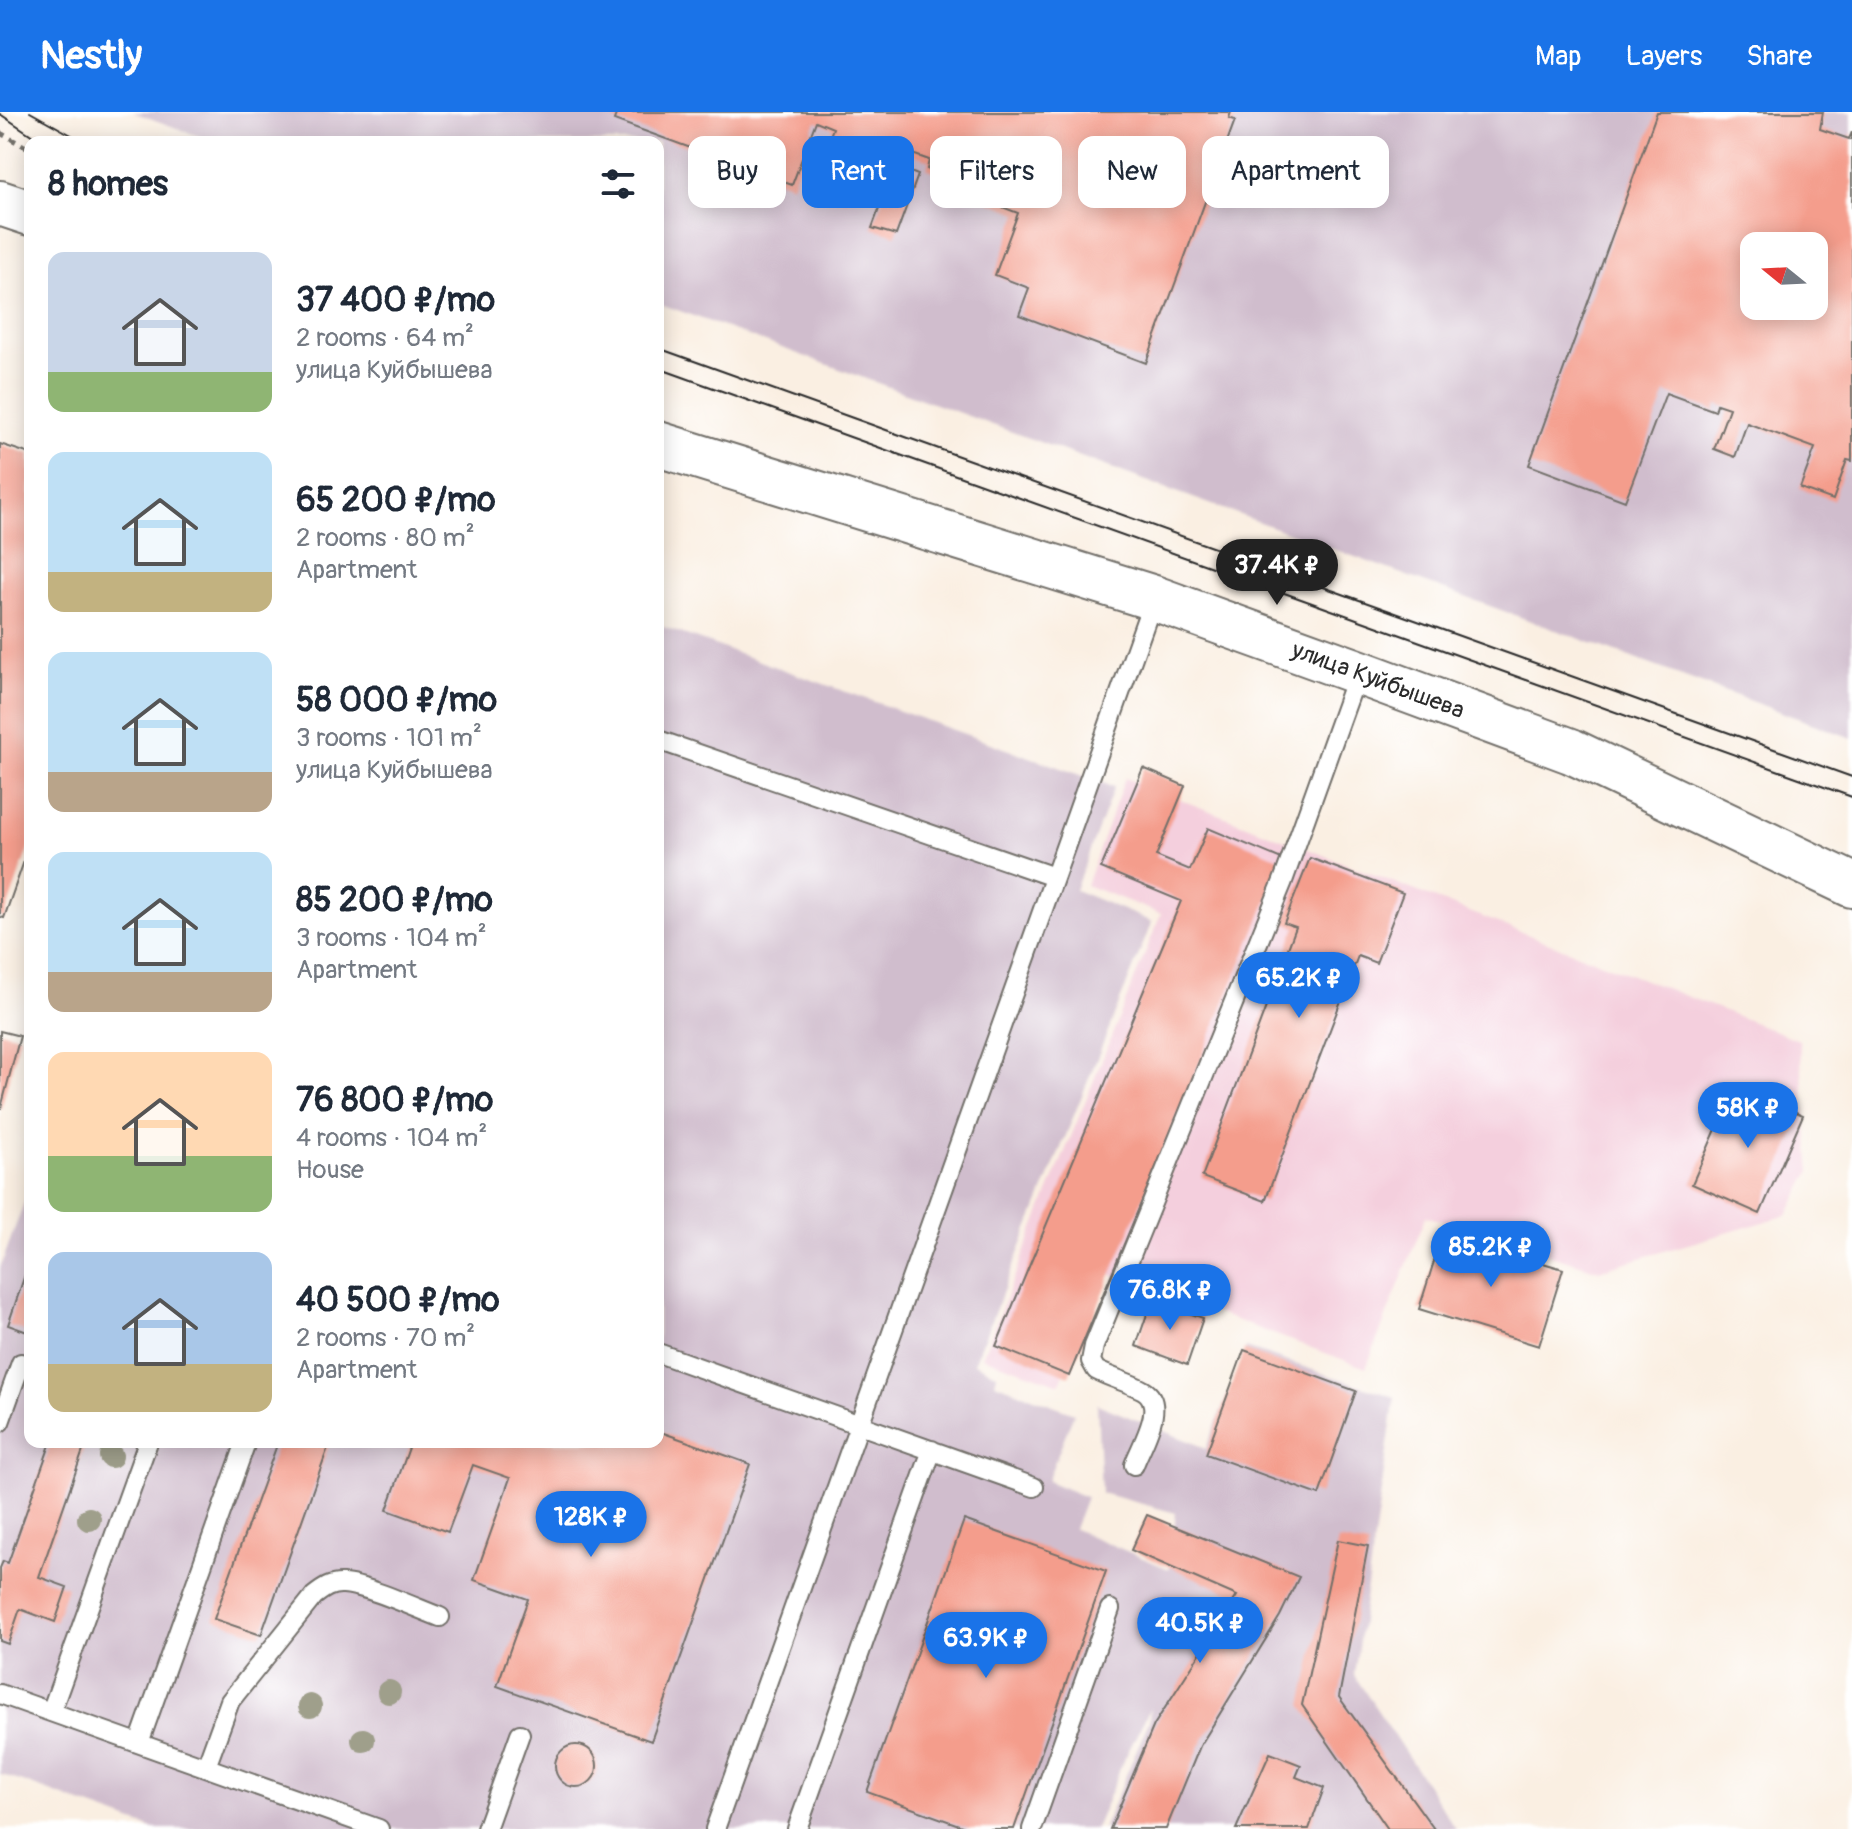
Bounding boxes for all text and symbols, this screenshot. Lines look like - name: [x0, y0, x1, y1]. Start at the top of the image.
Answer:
- text: Nestly: [40, 32, 142, 80]
- text: Map: [1535, 39, 1581, 74]
- text: Layers: [1625, 39, 1702, 74]
- text: Share: [1746, 39, 1812, 74]
- chip: Buy: [688, 136, 786, 208]
- chip: Rent: [802, 136, 914, 208]
- chip: Filters: [930, 136, 1062, 208]
- chip: New: [1078, 136, 1186, 208]
- chip: Apartment: [1202, 136, 1389, 208]
- icon: filters: [596, 162, 640, 206]
- text: 8 homes: [48, 163, 168, 206]
- north arrow: [1740, 232, 1828, 320]
- map controls: [1740, 232, 1828, 320]
- text: 37 400 ₽/mo: [296, 279, 495, 322]
- icon: home: [112, 284, 208, 380]
- text: 2 rooms · 64 m²: [296, 322, 474, 354]
- text: улица Куйбышева: [296, 354, 493, 386]
- text: 65 200 ₽/mo: [296, 479, 495, 522]
- icon: home: [112, 484, 208, 580]
- text: 2 rooms · 80 m²: [296, 522, 475, 554]
- pin: 37.4K ₽: [1203, 539, 1351, 607]
- text: 37.4K ₽: [1234, 549, 1320, 581]
- text: Apartment: [296, 554, 417, 586]
- street label: улица Куйбышева: [1287, 634, 1468, 725]
- text: 58 000 ₽/mo: [296, 679, 497, 722]
- icon: home: [112, 684, 208, 780]
- text: 3 rooms · 101 m²: [296, 722, 482, 754]
- text: улица Куйбышева: [296, 754, 493, 786]
- text: 85 200 ₽/mo: [296, 879, 493, 922]
- icon: home: [112, 884, 208, 980]
- text: 3 rooms · 104 m²: [296, 922, 487, 954]
- pin: 65.2K ₽: [1225, 952, 1373, 1020]
- text: Apartment: [296, 954, 417, 986]
- text: 65.2K ₽: [1256, 962, 1342, 994]
- text: 76 800 ₽/mo: [296, 1079, 493, 1122]
- pin: 58K ₽: [1692, 1082, 1804, 1150]
- icon: home: [112, 1084, 208, 1180]
- text: 58K ₽: [1716, 1092, 1780, 1124]
- text: 4 rooms · 104 m²: [296, 1122, 487, 1154]
- text: House: [296, 1154, 364, 1186]
- pin: 85.2K ₽: [1417, 1221, 1565, 1289]
- text: 85.2K ₽: [1449, 1231, 1533, 1263]
- pin: 76.8K ₽: [1096, 1264, 1244, 1332]
- text: 76.8K ₽: [1128, 1274, 1212, 1306]
- text: 40 500 ₽/mo: [296, 1279, 500, 1322]
- icon: home: [112, 1284, 208, 1380]
- text: 2 rooms · 70 m²: [296, 1322, 475, 1354]
- text: Apartment: [296, 1354, 417, 1386]
- pin: 128K ₽: [526, 1491, 656, 1559]
- text: 128K ₽: [554, 1501, 628, 1533]
- pin: 40.5K ₽: [1126, 1597, 1274, 1665]
- text: 40.5K ₽: [1155, 1607, 1245, 1639]
- pin: 63.9K ₽: [912, 1612, 1060, 1680]
- text: 63.9K ₽: [943, 1622, 1029, 1654]

